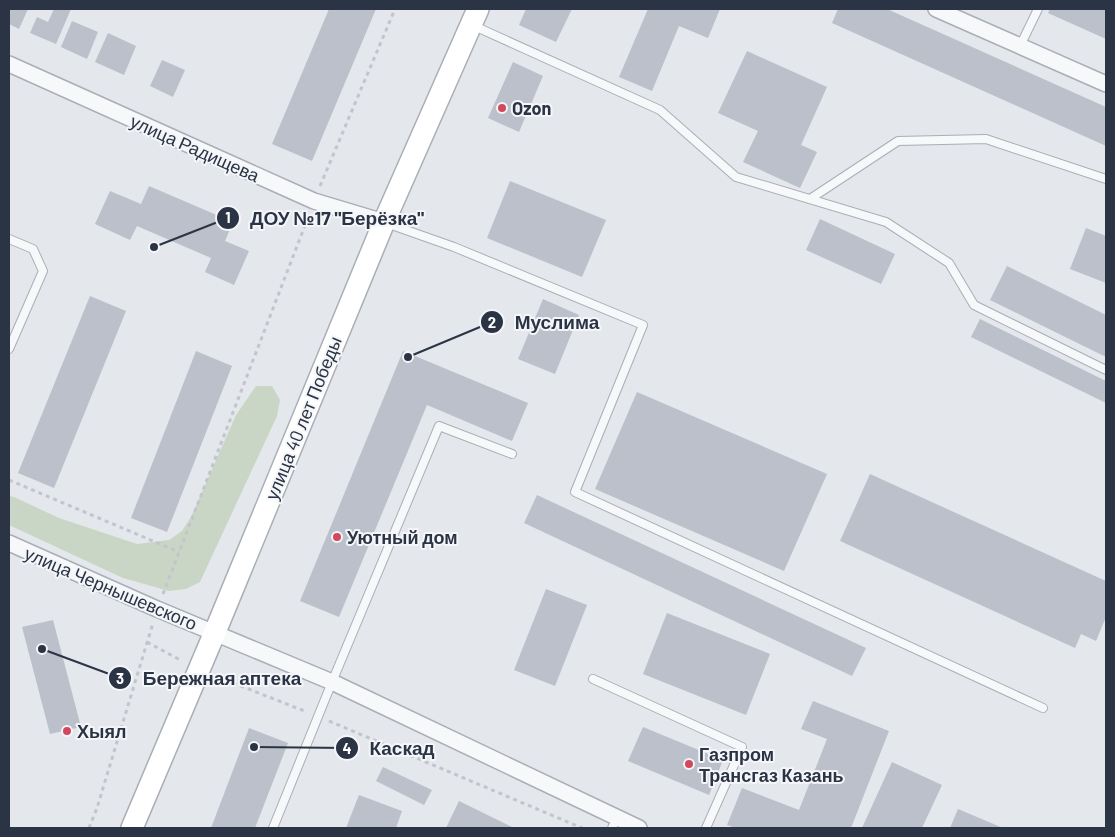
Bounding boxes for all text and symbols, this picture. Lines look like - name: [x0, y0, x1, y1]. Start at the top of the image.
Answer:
- place label: Ozon: [512, 97, 551, 119]
- marker: Ozon: [496, 102, 508, 114]
- street label: улица Радищева: [127, 110, 264, 187]
- callout: ДОУ №17 "Берёзка": [215, 201, 434, 235]
- text: ДОУ №17 "Берёзка": [250, 206, 424, 229]
- text: 1: [225, 208, 231, 226]
- callout: Муслима: [479, 305, 609, 339]
- text: Муслима: [515, 310, 600, 333]
- text: 2: [488, 313, 496, 331]
- street label: улица 40 лет Победы: [260, 333, 346, 503]
- place label: Уютный дом: [347, 526, 458, 548]
- marker: Уютный дом: [331, 531, 343, 543]
- street label: улица Чернышевского: [22, 542, 200, 634]
- callout: Бережная аптека: [108, 661, 311, 695]
- text: Бережная аптека: [143, 666, 302, 689]
- text: 3: [116, 669, 124, 687]
- place label: Хыял: [77, 720, 126, 742]
- marker: Хыял: [61, 725, 73, 737]
- callout: Каскад: [334, 731, 445, 765]
- text: Каскад: [369, 736, 435, 759]
- text: 4: [342, 739, 352, 757]
- place label: Газпром Трансгаз Казань: [699, 743, 844, 786]
- marker: Газпром Трансгаз Казань: [683, 758, 695, 770]

